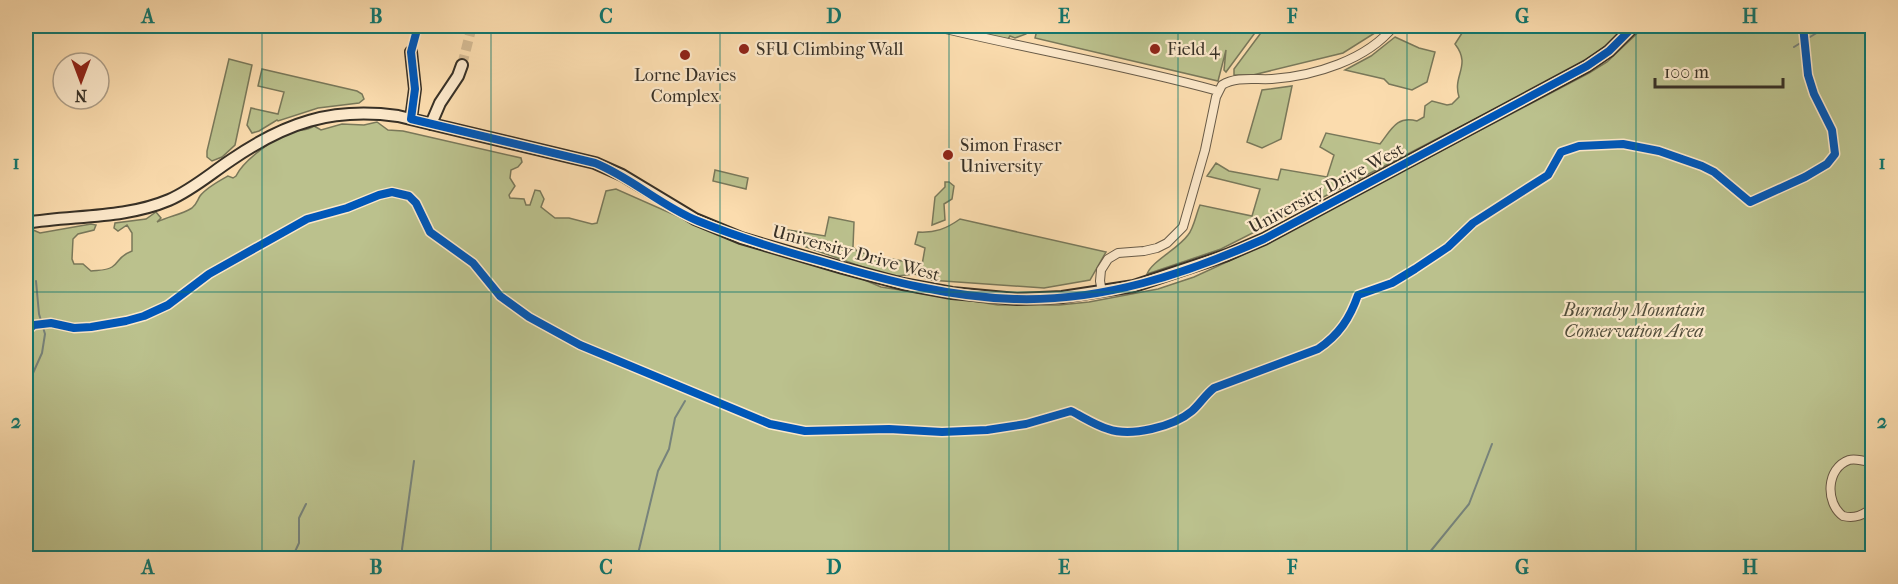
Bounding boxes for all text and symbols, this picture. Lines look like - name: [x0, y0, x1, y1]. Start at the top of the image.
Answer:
- text: A: [140, 5, 156, 28]
- text: B: [369, 5, 383, 28]
- text: C: [599, 5, 613, 28]
- text: D: [826, 5, 842, 28]
- text: E: [1058, 5, 1070, 28]
- text: F: [1286, 5, 1298, 28]
- text: G: [1515, 5, 1529, 28]
- text: H: [1742, 5, 1758, 28]
- place label: SFU Climbing Wall: [756, 39, 903, 60]
- place label: Field 4: [1167, 39, 1220, 60]
- marker: SFU Climbing Wall: [737, 42, 751, 56]
- marker: Field 4: [1148, 42, 1162, 56]
- marker: Lorne Davies Complex: [678, 48, 692, 62]
- north arrow: [51, 51, 111, 111]
- scale bar: [1655, 51, 1782, 89]
- text: 100 m: [1664, 62, 1709, 83]
- place label: Lorne Davies Complex: [634, 65, 736, 107]
- text: N: [74, 86, 87, 105]
- place label: Simon Fraser University: [960, 135, 1062, 177]
- street label: University Drive West: [1245, 138, 1408, 238]
- marker: Simon Fraser University: [941, 148, 955, 162]
- text: 1: [12, 151, 20, 174]
- text: 1: [1878, 151, 1886, 174]
- street label: University Drive West: [770, 221, 943, 286]
- park label: Burnaby Mountain Conservation Area: [1562, 300, 1705, 342]
- text: 2: [11, 410, 21, 433]
- text: 2: [1877, 410, 1887, 433]
- text: A: [140, 556, 156, 579]
- text: B: [369, 556, 383, 579]
- text: C: [599, 556, 613, 579]
- text: D: [826, 556, 842, 579]
- text: E: [1058, 556, 1070, 579]
- text: F: [1286, 556, 1298, 579]
- text: G: [1515, 556, 1529, 579]
- text: H: [1742, 556, 1758, 579]

